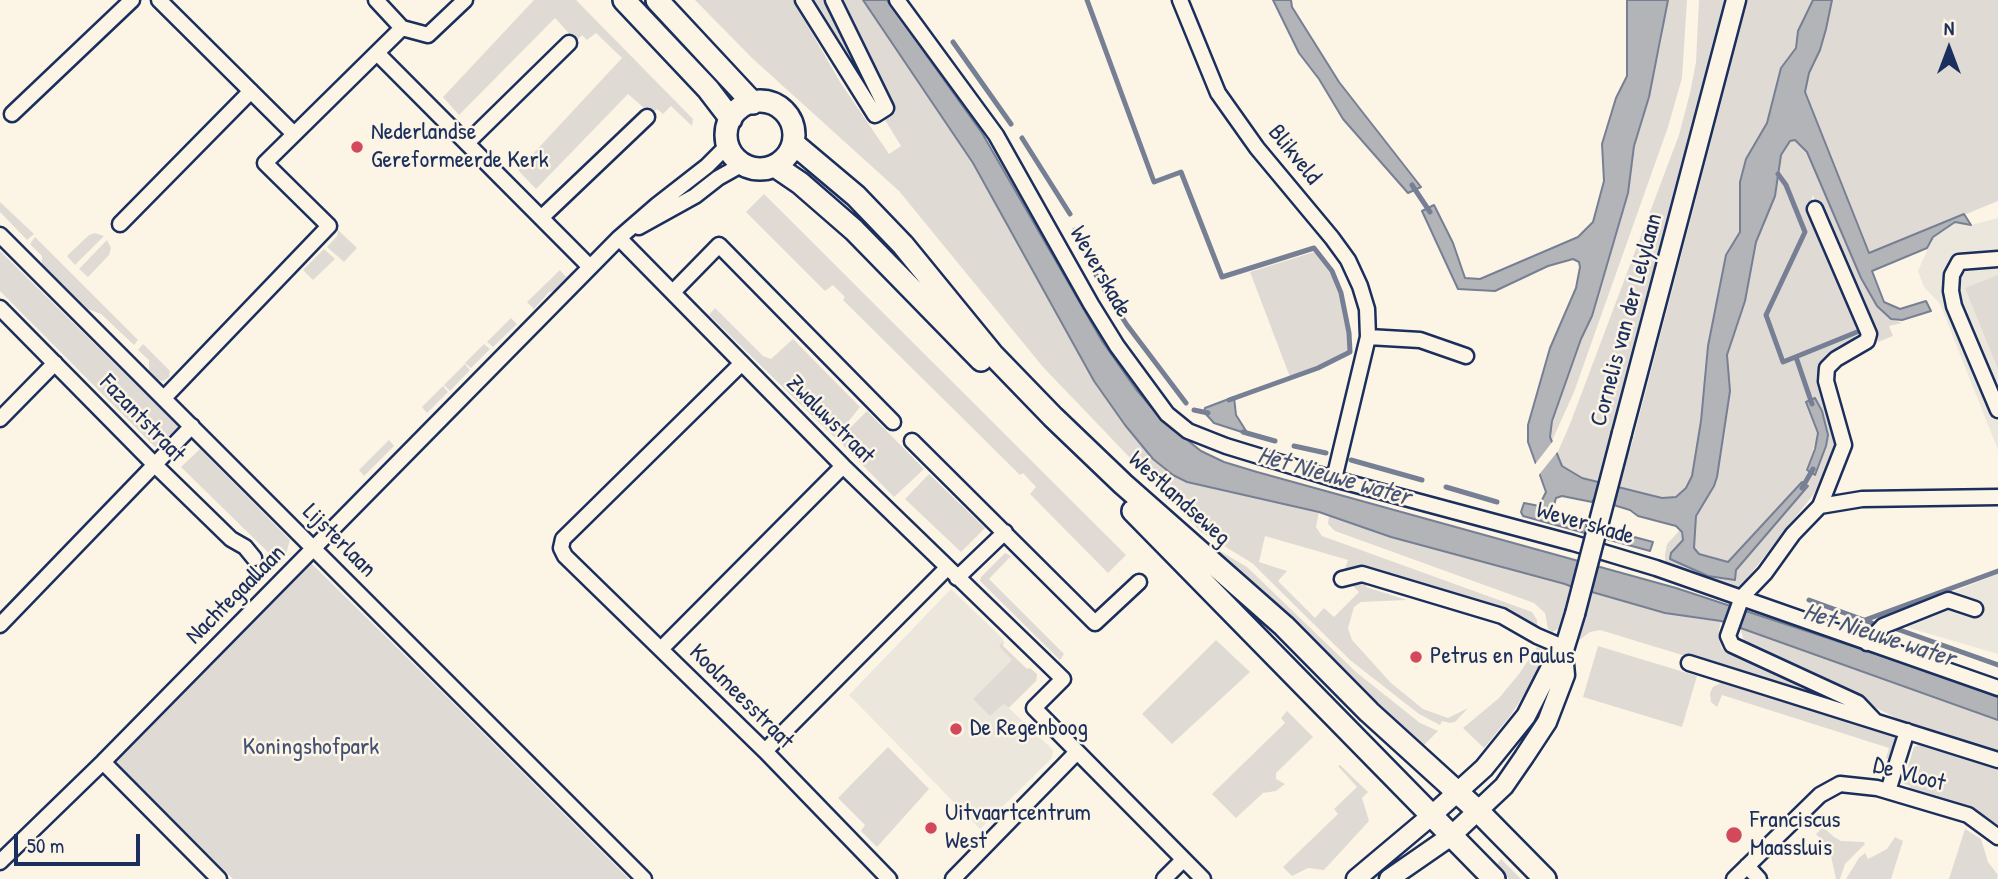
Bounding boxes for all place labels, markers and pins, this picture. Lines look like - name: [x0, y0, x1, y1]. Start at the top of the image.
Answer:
- place label: Nederlandse Gereformeerde Kerk: [371, 119, 549, 175]
- marker: Nederlandse Gereformeerde Kerk: [349, 139, 365, 155]
- place label: Petrus en Paulus: [1430, 643, 1575, 671]
- marker: Petrus en Paulus: [1408, 649, 1424, 665]
- place label: De Regenboog: [970, 715, 1088, 743]
- marker: De Regenboog: [948, 721, 964, 737]
- place label: Uitvaartcentrum West: [945, 800, 1091, 856]
- place label: Franciscus Maassluis: [1750, 807, 1841, 863]
- marker: Uitvaartcentrum West: [923, 820, 939, 836]
- marker: Franciscus Maassluis: [1724, 825, 1744, 845]

